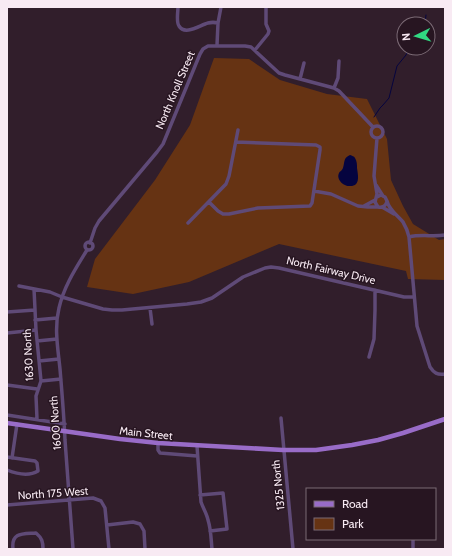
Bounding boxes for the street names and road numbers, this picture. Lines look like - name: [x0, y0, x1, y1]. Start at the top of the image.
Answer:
- street label: North Knoll Street: [152, 49, 198, 131]
- street label: North Fairway Drive: [285, 253, 377, 287]
- street label: 1630 North: [20, 328, 36, 382]
- street label: 1600 North: [46, 395, 64, 451]
- street label: Main Street: [119, 423, 174, 443]
- street label: 1325 North: [268, 459, 288, 511]
- street label: North 175 West: [17, 484, 89, 502]

